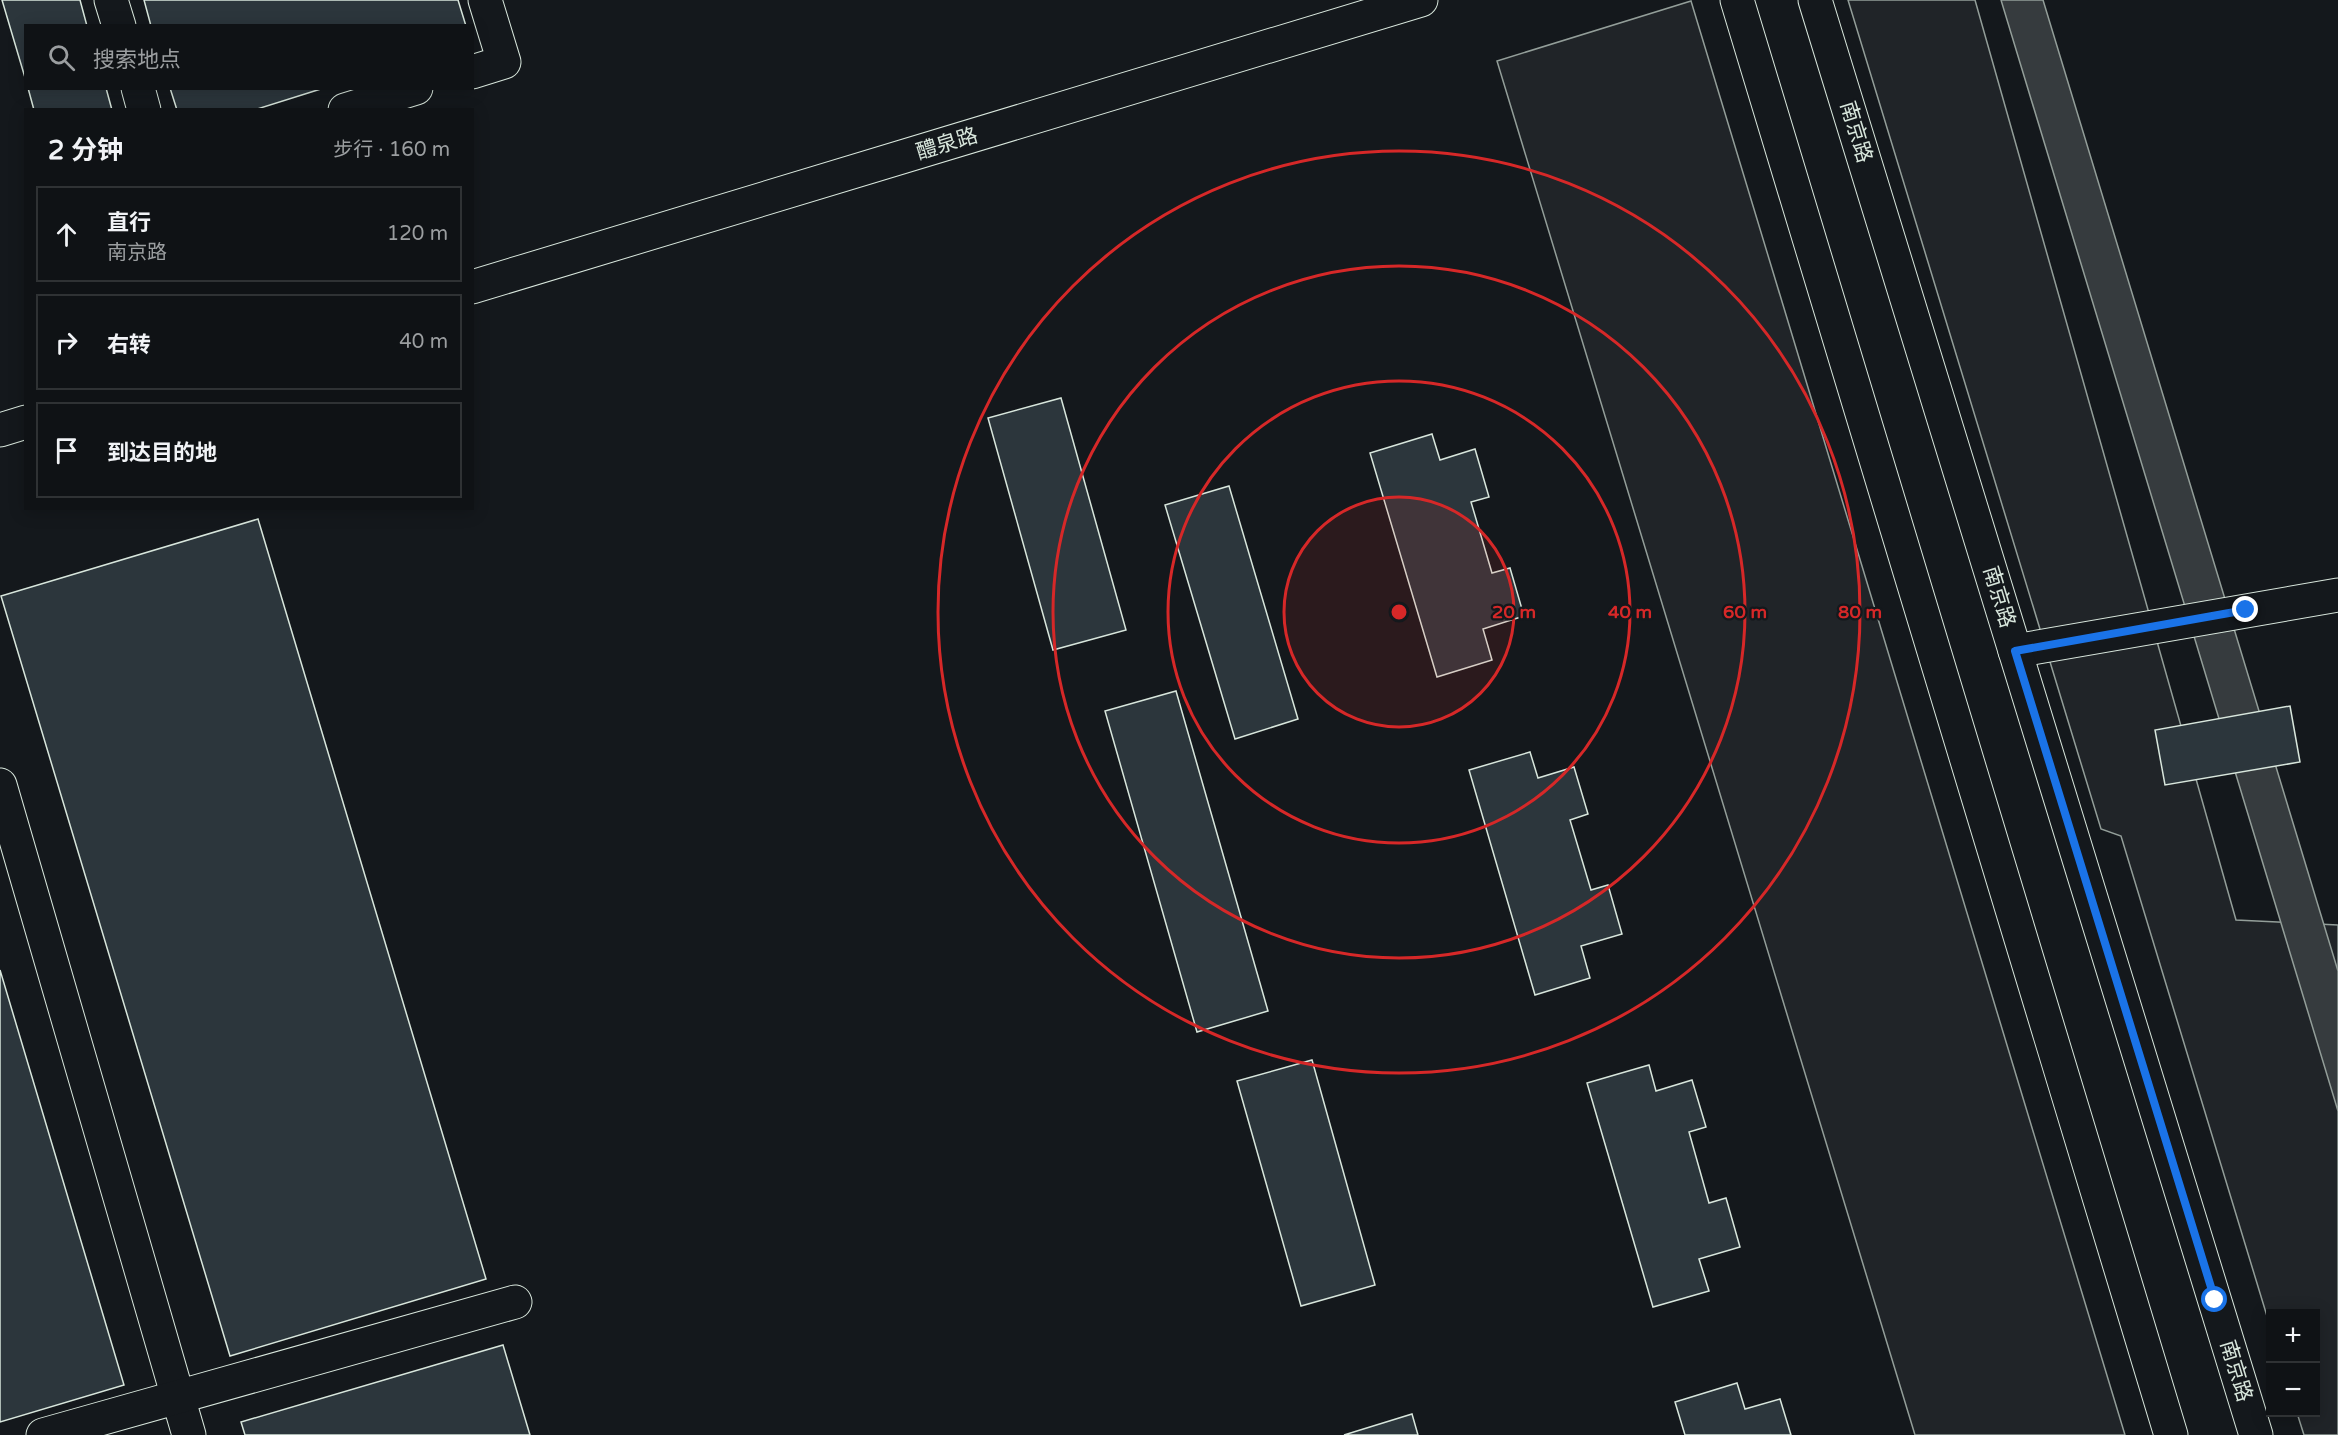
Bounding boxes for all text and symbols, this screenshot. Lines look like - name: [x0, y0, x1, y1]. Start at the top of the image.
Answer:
- search box: [24, 24, 474, 90]
- icon: search: [45, 41, 78, 74]
- text: 搜索地点: [93, 47, 181, 73]
- street label: 南京路: [1835, 98, 1877, 166]
- street label: 醴泉路: [913, 123, 981, 165]
- text: 2 分钟: [48, 135, 123, 166]
- text: 步行 · 160 m: [333, 138, 450, 162]
- text: 直行: [107, 210, 151, 236]
- icon: ahead: [50, 218, 83, 251]
- text: 120 m: [387, 222, 448, 246]
- text: 南京路: [107, 241, 167, 265]
- icon: right: [50, 326, 83, 359]
- text: 40 m: [399, 330, 448, 354]
- text: 右转: [107, 332, 151, 358]
- icon: arrive: [50, 434, 83, 467]
- text: 到达目的地: [107, 440, 217, 466]
- street label: 南京路: [1978, 563, 2020, 631]
- route end: [2232, 596, 2258, 622]
- text: 20 m: [1492, 601, 1536, 623]
- text: 40 m: [1608, 601, 1652, 623]
- text: 60 m: [1723, 601, 1767, 623]
- text: 80 m: [1838, 601, 1882, 623]
- centre of rings: [1389, 602, 1409, 622]
- route start: [2201, 1286, 2227, 1312]
- map controls: [2266, 1309, 2320, 1417]
- button: +: [2266, 1309, 2320, 1363]
- street label: 南京路: [2215, 1337, 2257, 1405]
- button: −: [2266, 1363, 2320, 1417]

